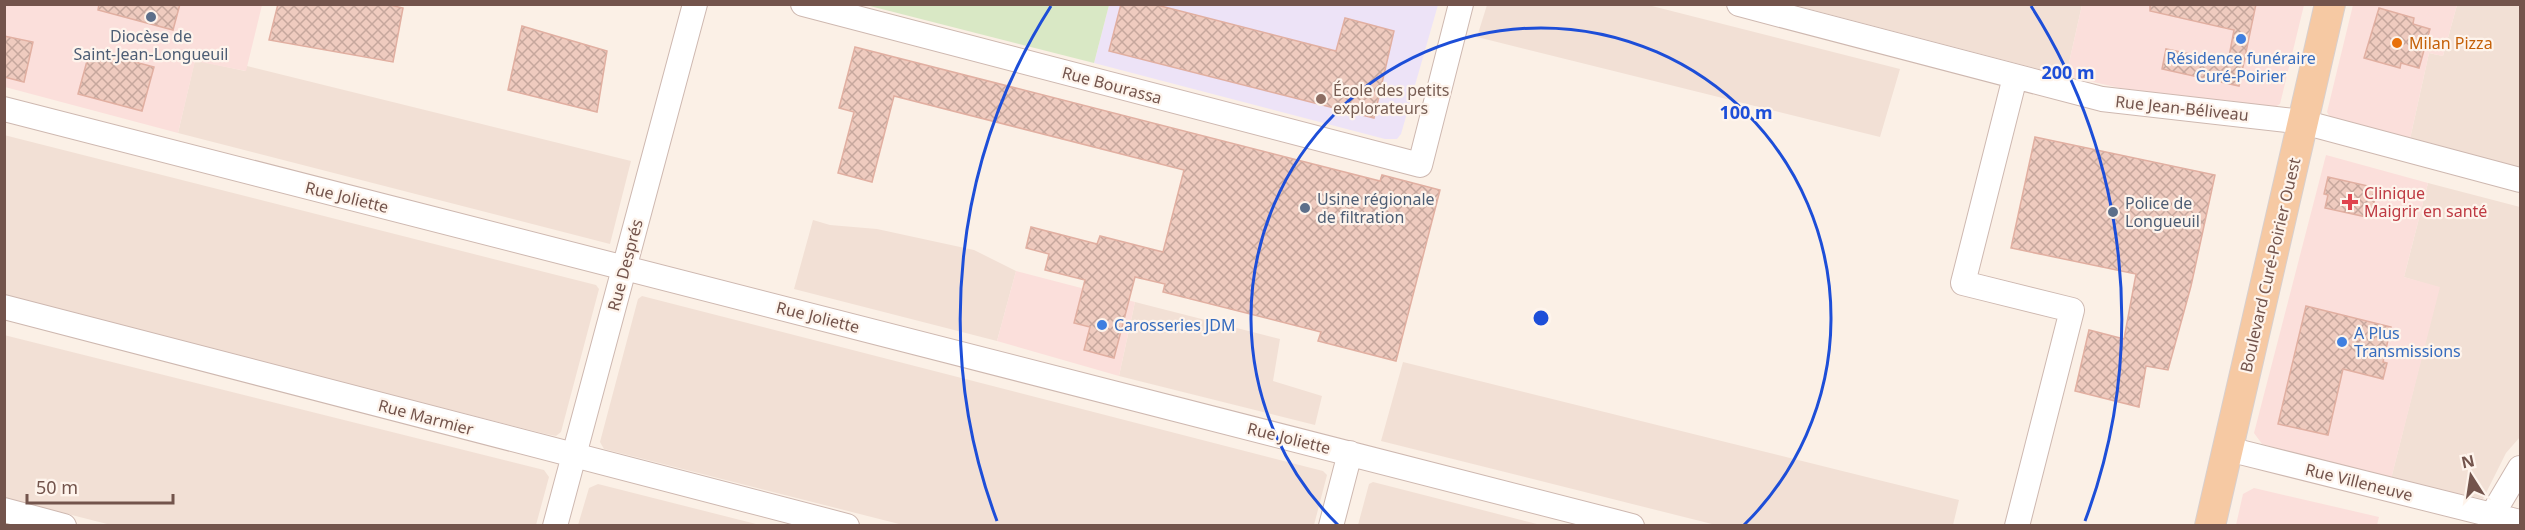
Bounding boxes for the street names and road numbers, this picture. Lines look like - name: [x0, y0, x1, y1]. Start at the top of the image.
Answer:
- street label: Rue Bourassa: [1060, 61, 1164, 109]
- street label: Rue Jean-Béliveau: [2114, 90, 2250, 126]
- street label: Boulevard Curé-Poirier Ouest: [2235, 155, 2305, 374]
- street label: Rue Joliette: [303, 176, 391, 218]
- street label: Rue Després: [602, 217, 648, 313]
- street label: Rue Joliette: [774, 296, 862, 338]
- street label: Rue Marmier: [376, 394, 476, 440]
- street label: Rue Joliette: [1245, 417, 1333, 459]
- street label: Rue Villeneuve: [2303, 458, 2415, 506]

